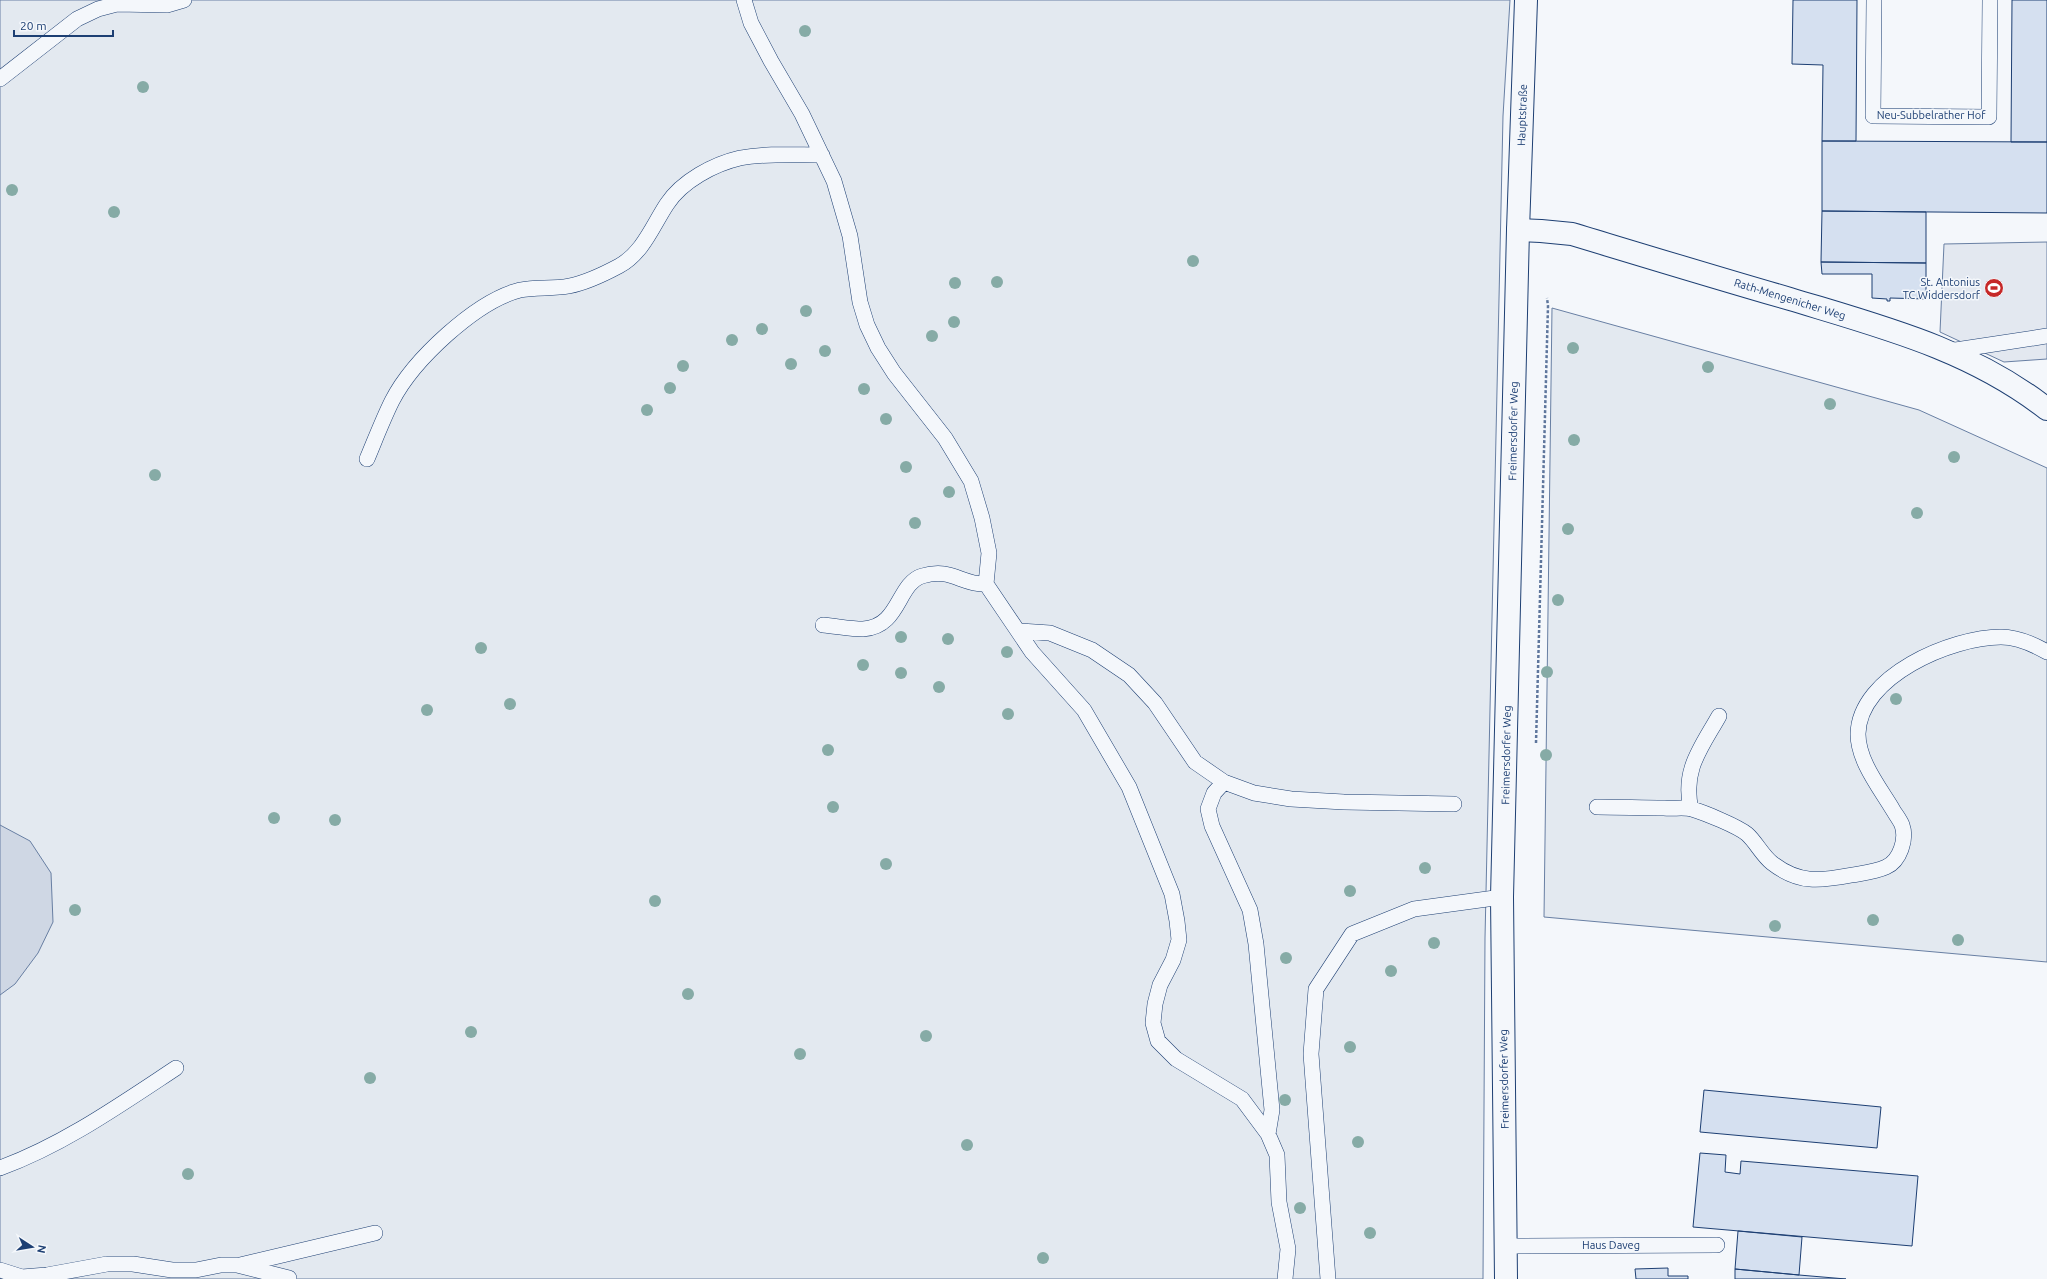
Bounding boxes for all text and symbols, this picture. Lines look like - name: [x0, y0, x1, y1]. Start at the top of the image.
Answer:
- scale bar: [14, 12, 113, 38]
- text: 20 m: [20, 19, 47, 32]
- street label: Hauptstraße: [1515, 84, 1529, 146]
- street label: Neu-Subbelrather Hof: [1877, 109, 1986, 121]
- street label: Rath-Mengenicher Weg: [1733, 276, 1847, 322]
- place label: St. Antonius TC Widdersdorf: [1903, 276, 1981, 301]
- sports icon: St. Antonius TC Widdersdorf: [1983, 277, 2005, 299]
- street label: Freimersdorfer Weg: [1506, 381, 1520, 481]
- street label: Freimersdorfer Weg: [1499, 705, 1513, 805]
- street label: Freimersdorfer Weg: [1497, 1029, 1511, 1129]
- north arrow: [12, 1227, 52, 1267]
- street label: Haus Daveg: [1582, 1239, 1640, 1251]
- text: N: [35, 1244, 49, 1254]

